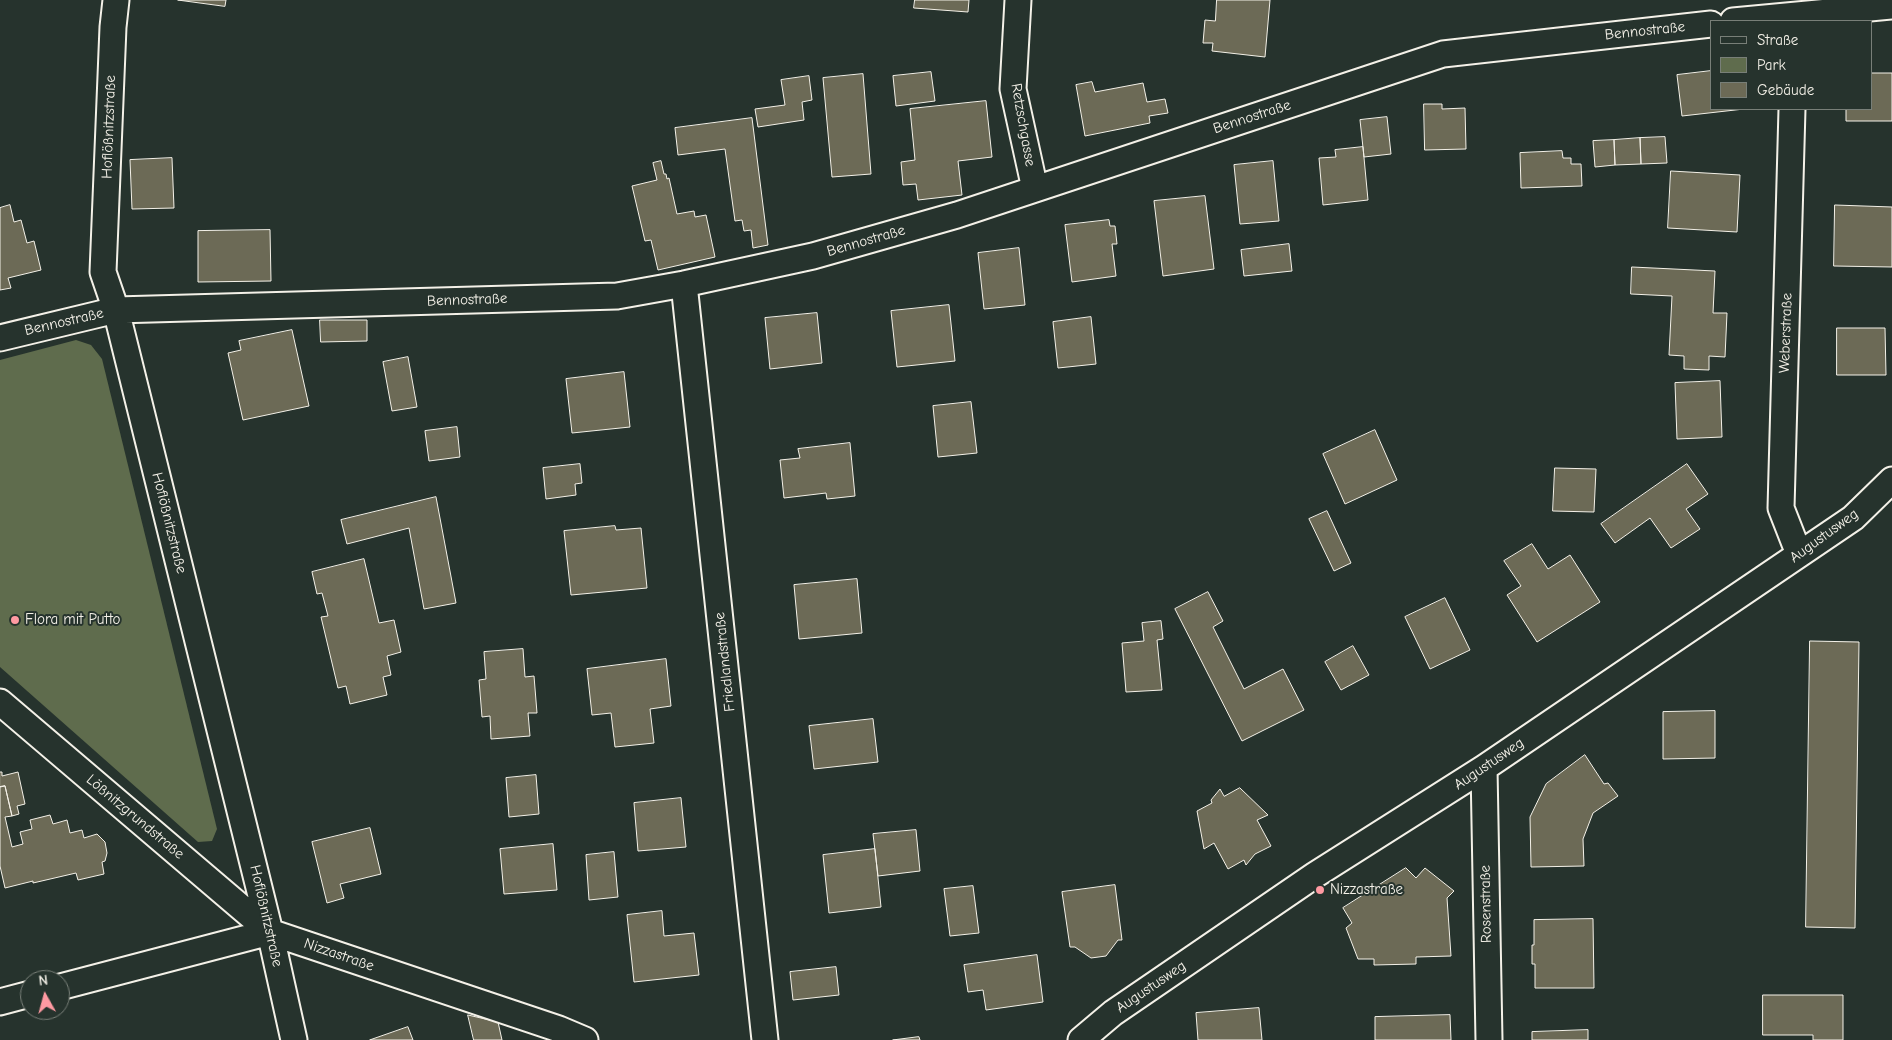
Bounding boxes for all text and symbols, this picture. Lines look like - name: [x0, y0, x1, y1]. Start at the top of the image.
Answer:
- street label: Bennostraße: [1604, 18, 1686, 44]
- legend: [1710, 20, 1872, 110]
- text: Straße: [1757, 31, 1798, 49]
- text: Park: [1757, 56, 1786, 74]
- street label: Hoflößnitzstraße: [98, 75, 120, 179]
- text: Gebäude: [1757, 81, 1814, 99]
- street label: Retzschgasse: [1007, 82, 1039, 168]
- street label: Bennostraße: [1211, 96, 1293, 138]
- street label: Bennostraße: [825, 221, 907, 261]
- street label: Bennostraße: [426, 290, 508, 310]
- street label: Weberstraße: [1776, 293, 1796, 373]
- street label: Bennostraße: [23, 304, 105, 340]
- street label: Hoflößnitzstraße: [148, 470, 190, 576]
- street label: Augustusweg: [1786, 505, 1862, 567]
- place label: Flora mit Putto: [25, 611, 121, 629]
- street label: Friedlandstraße: [711, 611, 739, 713]
- marker: Flora mit Putto: [9, 614, 21, 626]
- street label: Augustusweg: [1451, 734, 1527, 794]
- street label: Lößnitzgrundstraße: [82, 771, 188, 863]
- street label: Hoflößnitzstraße: [246, 863, 286, 969]
- street label: Rosenstraße: [1476, 865, 1496, 943]
- place label: Nizzastraße: [1330, 881, 1403, 899]
- marker: Nizzastraße: [1314, 884, 1326, 896]
- street label: Nizzastraße: [302, 935, 376, 975]
- street label: Augustusweg: [1113, 957, 1189, 1017]
- north arrow: [20, 970, 70, 1020]
- text: N: [38, 972, 49, 990]

